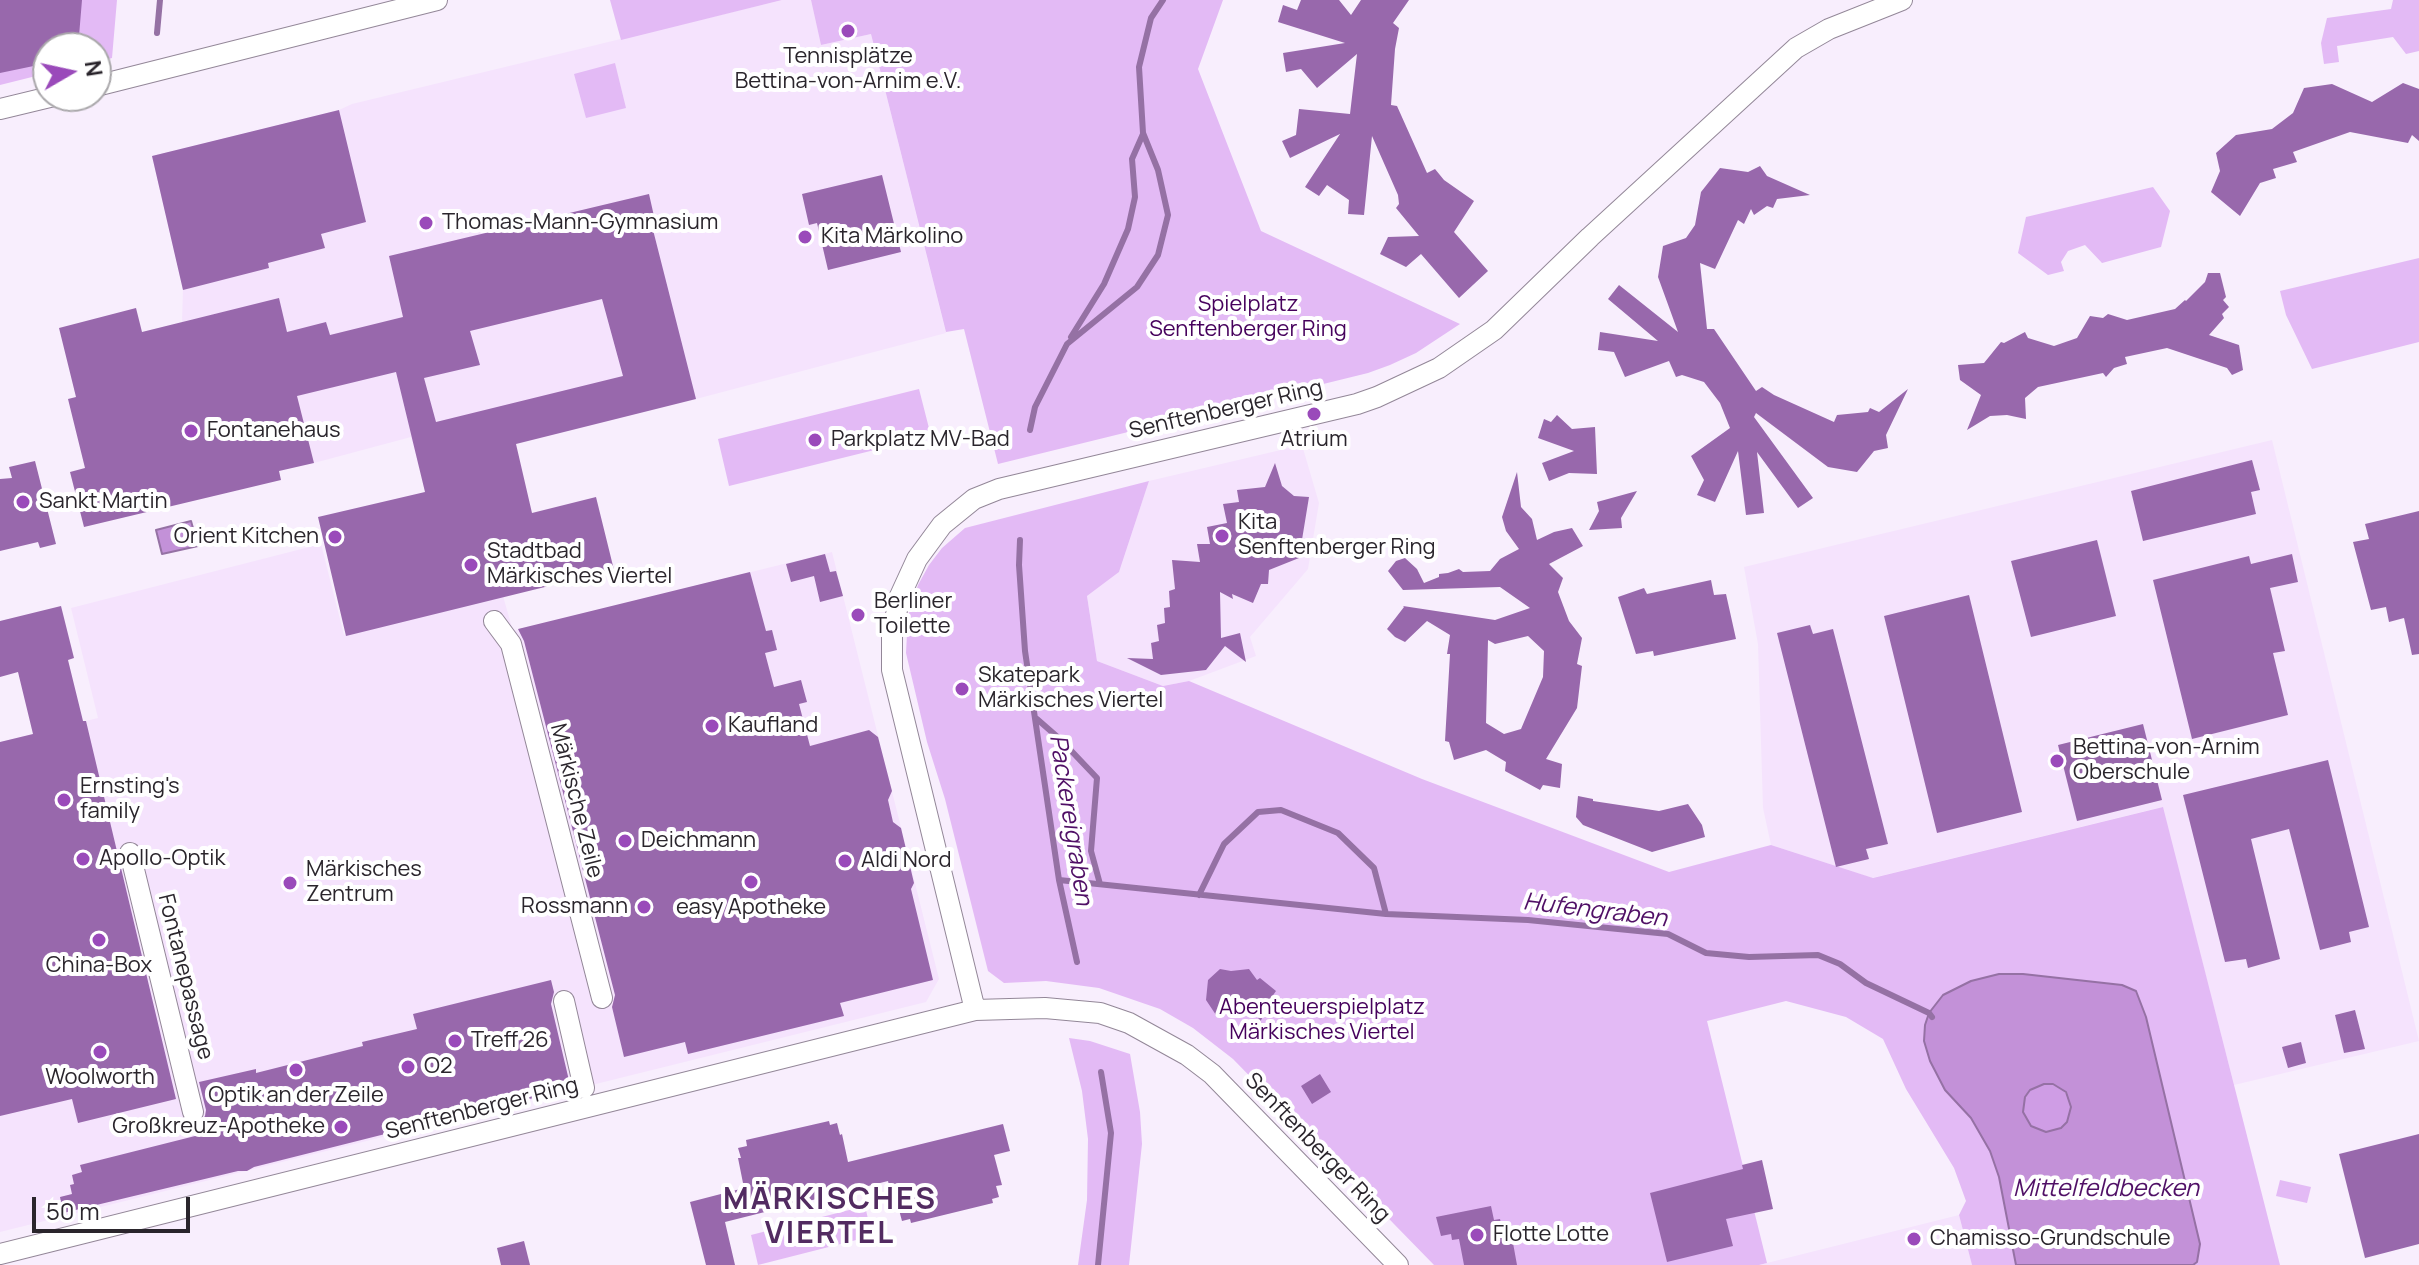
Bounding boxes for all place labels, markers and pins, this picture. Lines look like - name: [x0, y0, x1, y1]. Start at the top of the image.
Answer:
- marker: Tennisplätze Bettina-von-Arnim e.V.: [839, 22, 857, 40]
- place label: Tennisplätze Bettina-von-Arnim e.V.: [735, 44, 961, 96]
- place label: Thomas-Mann-Gymnasium: [442, 210, 718, 236]
- marker: Thomas-Mann-Gymnasium: [417, 214, 435, 232]
- place label: Kita Märkolino: [821, 224, 963, 250]
- marker: Kita Märkolino: [796, 228, 814, 246]
- marker: Atrium: [1305, 405, 1323, 423]
- place label: Fontanehaus: [207, 418, 341, 444]
- marker: Fontanehaus: [182, 422, 200, 440]
- place label: Parkplatz MV-Bad: [831, 427, 1010, 453]
- place label: Atrium: [1280, 427, 1348, 453]
- marker: Parkplatz MV-Bad: [806, 431, 824, 449]
- place label: Sankt Martin: [39, 489, 168, 515]
- marker: Sankt Martin: [14, 493, 32, 511]
- place label: Kita Senftenberger Ring: [1238, 510, 1436, 562]
- place label: Orient Kitchen: [174, 524, 319, 550]
- marker: Kita Senftenberger Ring: [1213, 527, 1231, 545]
- marker: Orient Kitchen: [326, 528, 344, 546]
- place label: Stadtbad Märkisches Viertel: [487, 539, 672, 590]
- marker: Stadtbad Märkisches Viertel: [462, 556, 480, 574]
- place label: Berliner Toilette: [874, 589, 952, 640]
- marker: Berliner Toilette: [849, 606, 867, 624]
- place label: Skatepark Märkisches Viertel: [978, 663, 1163, 714]
- marker: Skatepark Märkisches Viertel: [953, 680, 971, 698]
- place label: Kaufland: [728, 713, 818, 739]
- marker: Kaufland: [703, 717, 721, 735]
- place label: Bettina-von-Arnim Oberschule: [2073, 735, 2260, 786]
- marker: Bettina-von-Arnim Oberschule: [2048, 752, 2066, 770]
- place label: Ernsting's family: [80, 774, 180, 826]
- marker: Ernsting's family: [55, 791, 73, 809]
- place label: Deichmann: [641, 828, 756, 854]
- marker: Deichmann: [616, 832, 634, 850]
- place label: Apollo-Optik: [99, 846, 225, 872]
- place label: Aldi Nord: [861, 848, 951, 874]
- marker: Apollo-Optik: [74, 850, 92, 868]
- marker: Aldi Nord: [836, 852, 854, 870]
- place label: Märkisches Zentrum: [306, 857, 422, 908]
- marker: easy Apotheke: [742, 873, 760, 891]
- marker: Märkisches Zentrum: [281, 874, 299, 892]
- place label: Rossmann: [521, 894, 628, 920]
- place label: easy Apotheke: [676, 895, 826, 921]
- marker: Rossmann: [635, 898, 653, 916]
- marker: China-Box: [90, 931, 108, 949]
- place label: China-Box: [46, 953, 152, 979]
- place label: Treff 26: [471, 1028, 549, 1054]
- marker: Treff 26: [446, 1032, 464, 1050]
- marker: Woolworth: [91, 1043, 109, 1061]
- place label: O2: [424, 1054, 452, 1080]
- marker: O2: [399, 1058, 417, 1076]
- marker: Optik an der Zeile: [287, 1061, 305, 1079]
- place label: Woolworth: [45, 1065, 155, 1091]
- place label: Optik an der Zeile: [208, 1083, 384, 1109]
- place label: Großkreuz-Apotheke: [112, 1114, 325, 1140]
- marker: Großkreuz-Apotheke: [332, 1118, 350, 1136]
- place label: Flotte Lotte: [1493, 1222, 1609, 1248]
- marker: Flotte Lotte: [1468, 1226, 1486, 1244]
- place label: Chamisso-Grundschule: [1930, 1226, 2171, 1252]
- marker: Chamisso-Grundschule: [1905, 1230, 1923, 1248]

